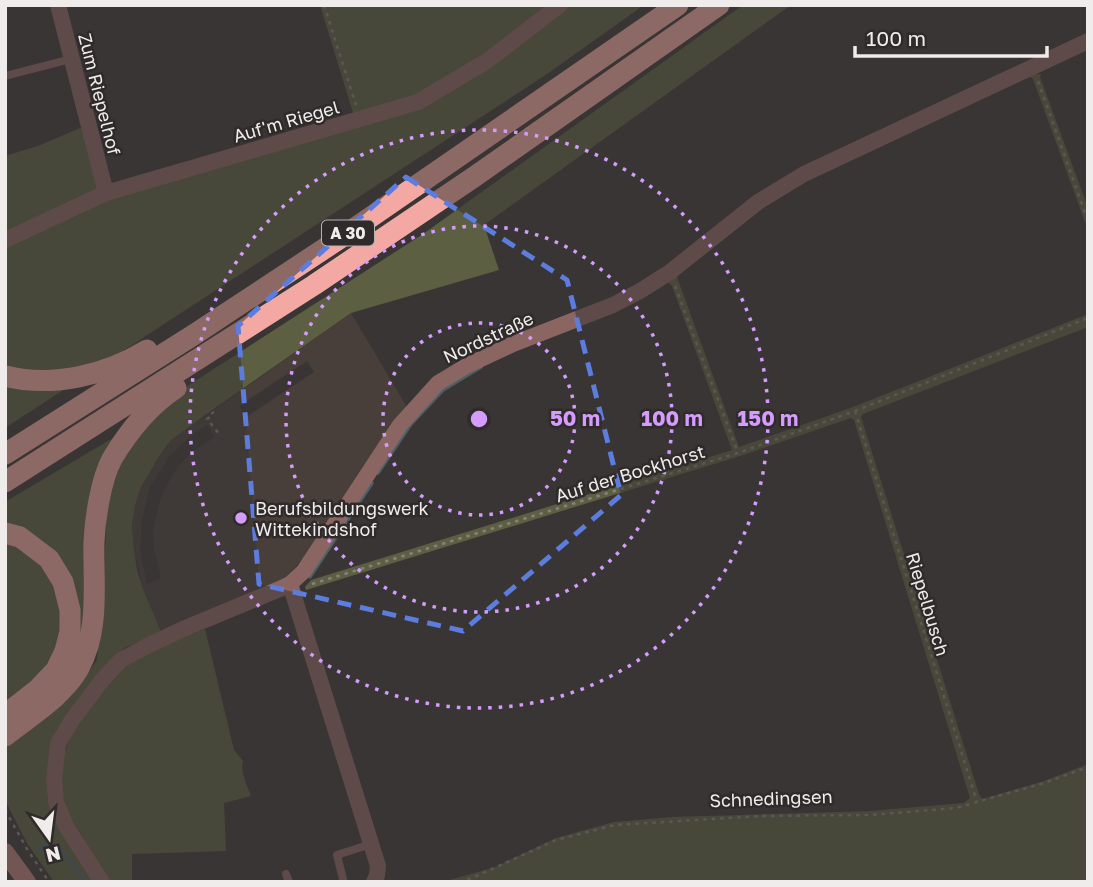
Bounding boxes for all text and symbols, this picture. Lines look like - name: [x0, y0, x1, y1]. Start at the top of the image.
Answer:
- scale bar: [855, 14, 1048, 58]
- text: 100 m: [866, 25, 926, 51]
- street label: Zum Riepelhof: [74, 31, 126, 158]
- street label: Auf'm Riegel: [230, 95, 342, 147]
- road number: A 30: [322, 220, 374, 246]
- street label: Nordstraße: [439, 307, 537, 367]
- text: 50 m: [550, 405, 600, 431]
- text: 100 m: [641, 405, 703, 431]
- text: 150 m: [738, 405, 798, 431]
- centre of rings: [467, 407, 491, 431]
- street label: Auf der Bockhorst: [553, 440, 707, 506]
- place label: Berufsbildungswerk Wittekindshof: [255, 497, 429, 540]
- marker: Berufsbildungswerk Wittekindshof: [233, 510, 249, 526]
- street label: Riepelbusch: [902, 550, 954, 658]
- street label: Schnedingsen: [709, 785, 833, 811]
- north arrow: [14, 803, 84, 873]
- text: N: [43, 842, 63, 868]

